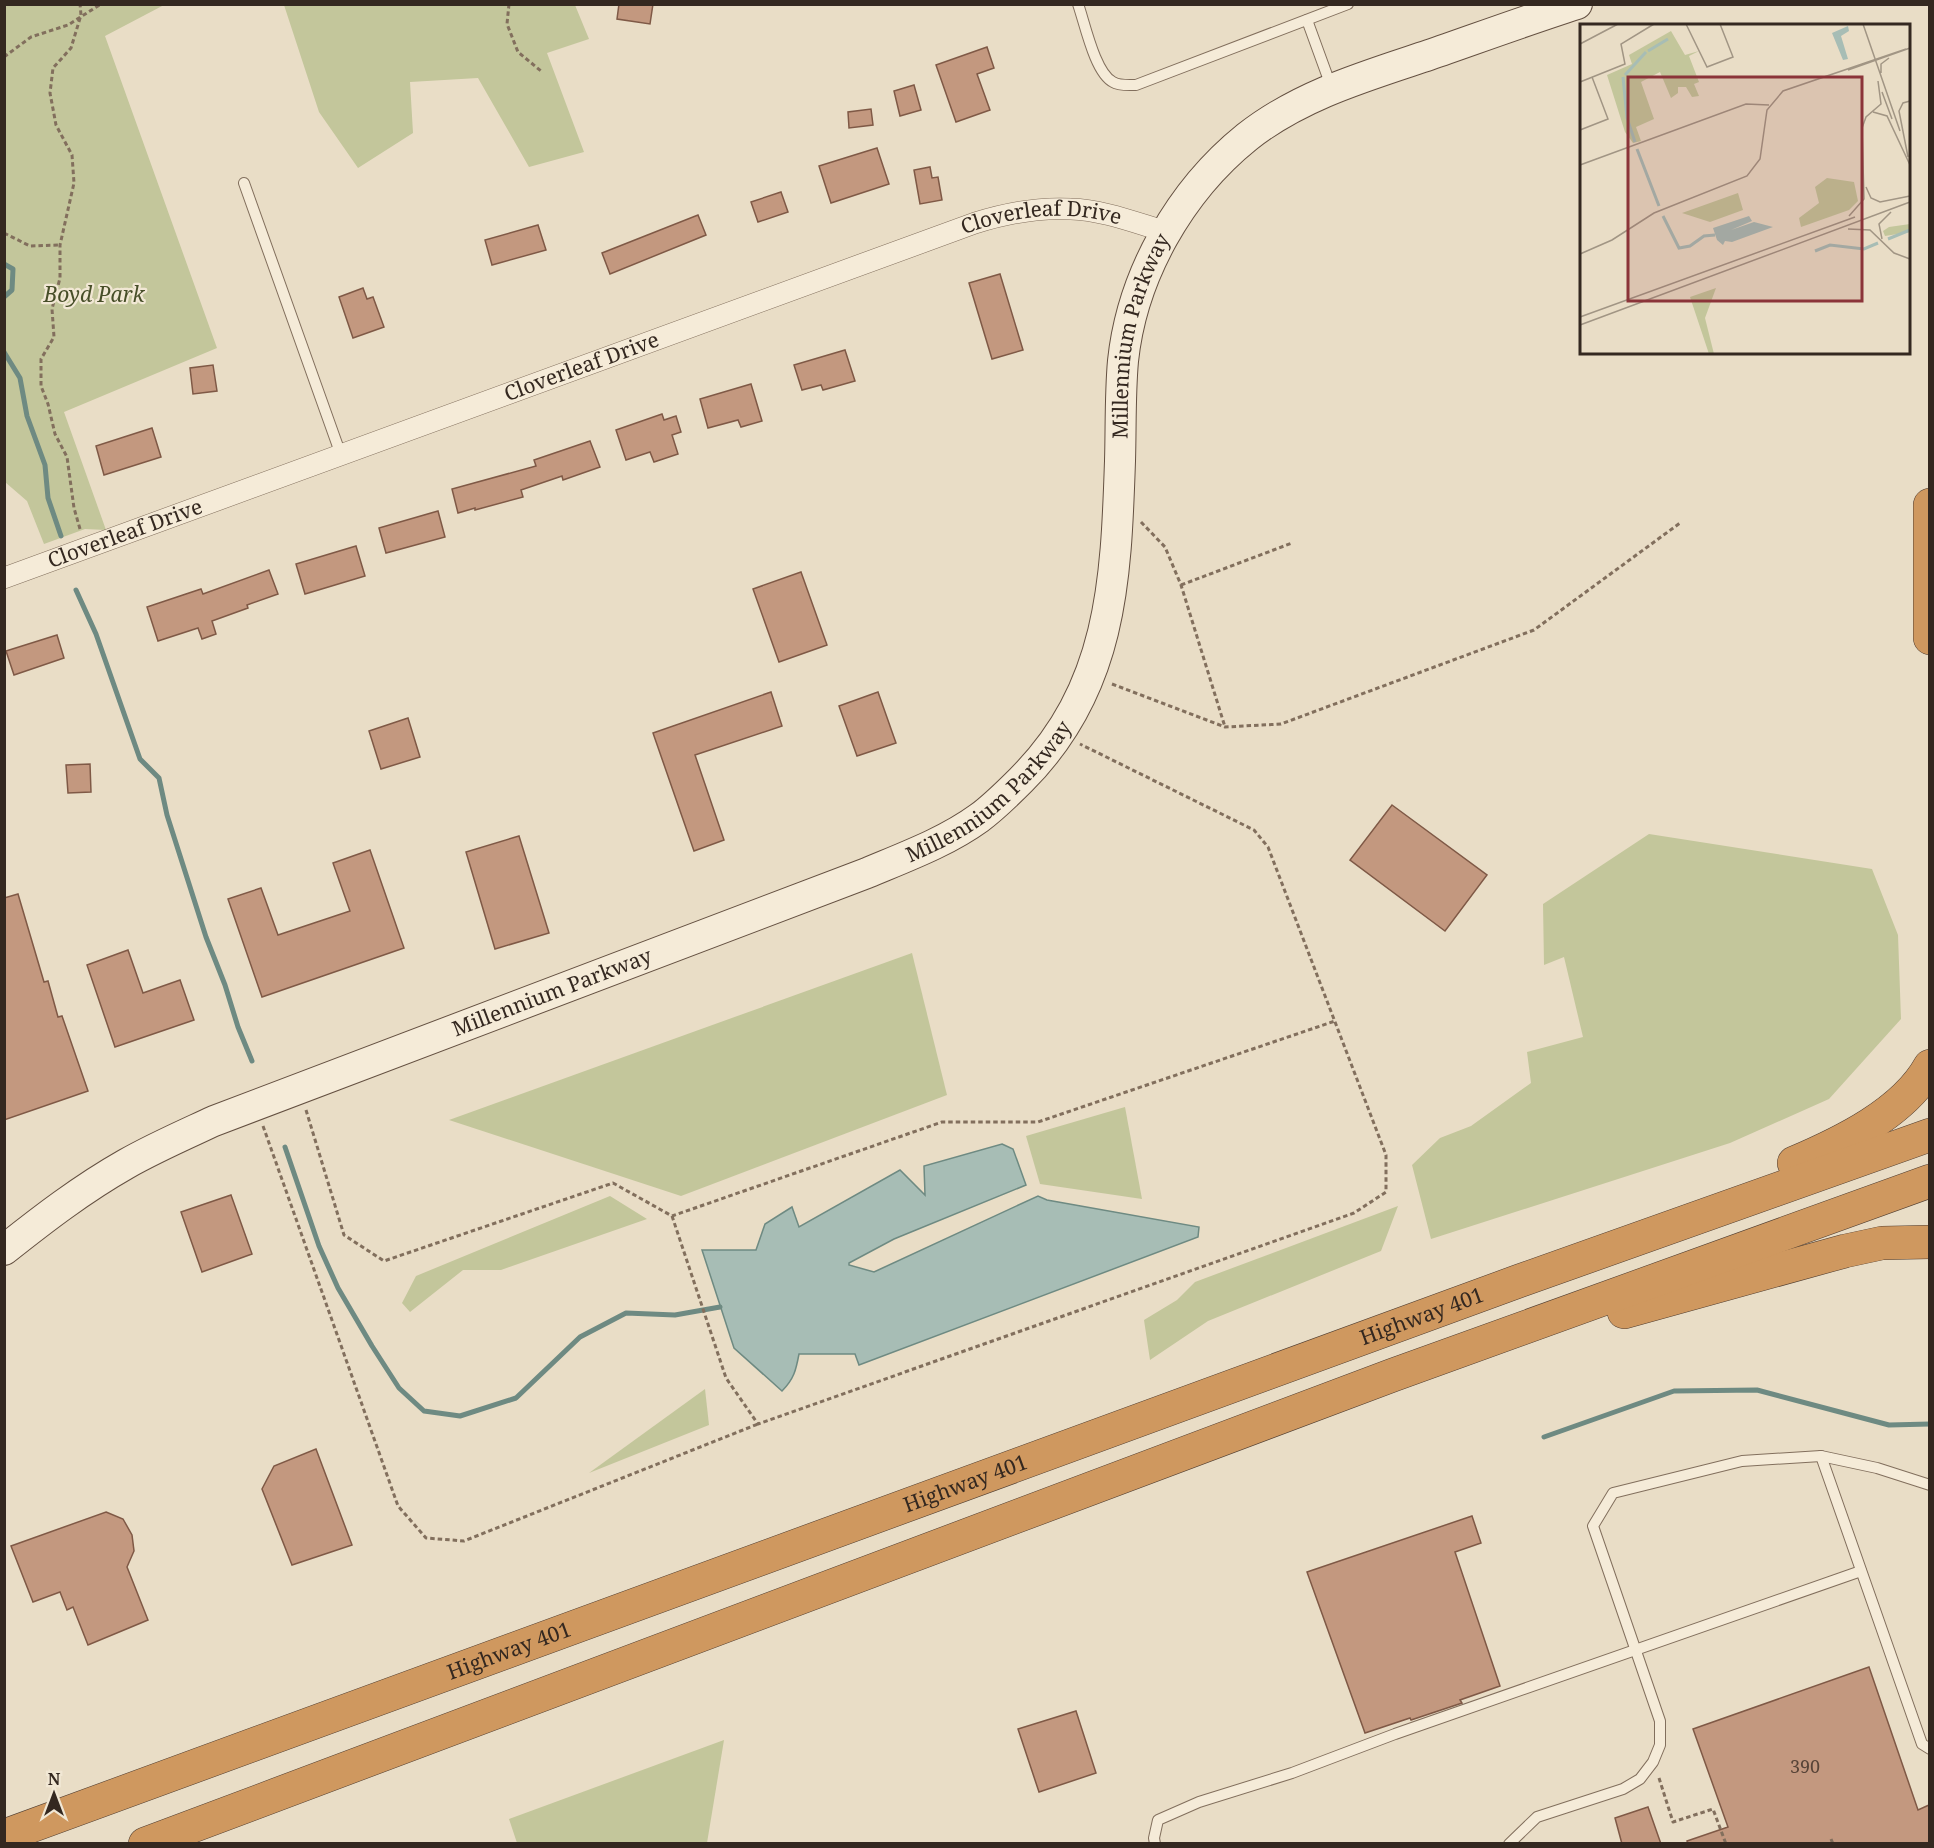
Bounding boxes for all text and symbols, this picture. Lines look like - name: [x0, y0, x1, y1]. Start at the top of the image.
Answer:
- inset map: [1580, 24, 1910, 354]
- street label: Cloverleaf Drive: [956, 194, 1125, 240]
- street label: Millennium Parkway: [1105, 228, 1176, 439]
- park label: Boyd Park: [42, 280, 146, 308]
- street label: Cloverleaf Drive: [500, 325, 663, 407]
- street label: Cloverleaf Drive: [43, 492, 206, 574]
- street label: Millennium Parkway: [901, 715, 1077, 868]
- street label: Millennium Parkway: [448, 941, 656, 1042]
- street label: Highway 401: [1356, 1280, 1487, 1351]
- street label: Highway 401: [899, 1447, 1031, 1518]
- street label: Highway 401: [443, 1614, 575, 1686]
- house number: 390: [1790, 1754, 1820, 1778]
- north arrow: [24, 1764, 84, 1824]
- text: N: [48, 1768, 61, 1790]

